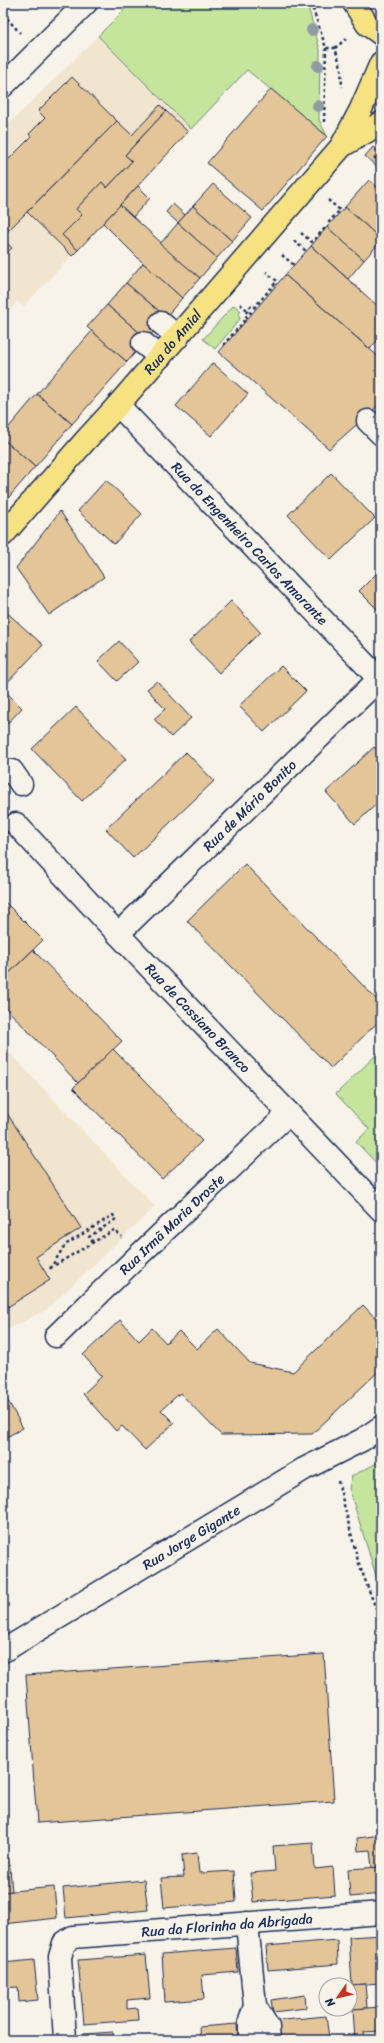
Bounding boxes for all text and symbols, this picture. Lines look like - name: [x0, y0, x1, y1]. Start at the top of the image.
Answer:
- street label: Rua do Amial: [137, 303, 209, 380]
- street label: Rua do Engenheiro Carlos Amarante: [165, 455, 334, 631]
- street label: Rua de Mário Bonito: [197, 753, 303, 858]
- street label: Rua de Cassiano Branco: [139, 957, 257, 1079]
- street label: Rua Irmã Maria Droste: [113, 1167, 231, 1281]
- street label: Rua Jorge Gigante: [137, 1498, 245, 1577]
- street label: Rua da Florinha da Abrigada: [140, 1906, 314, 1944]
- north arrow: [318, 1977, 358, 2017]
- text: N: [320, 1994, 341, 2012]

